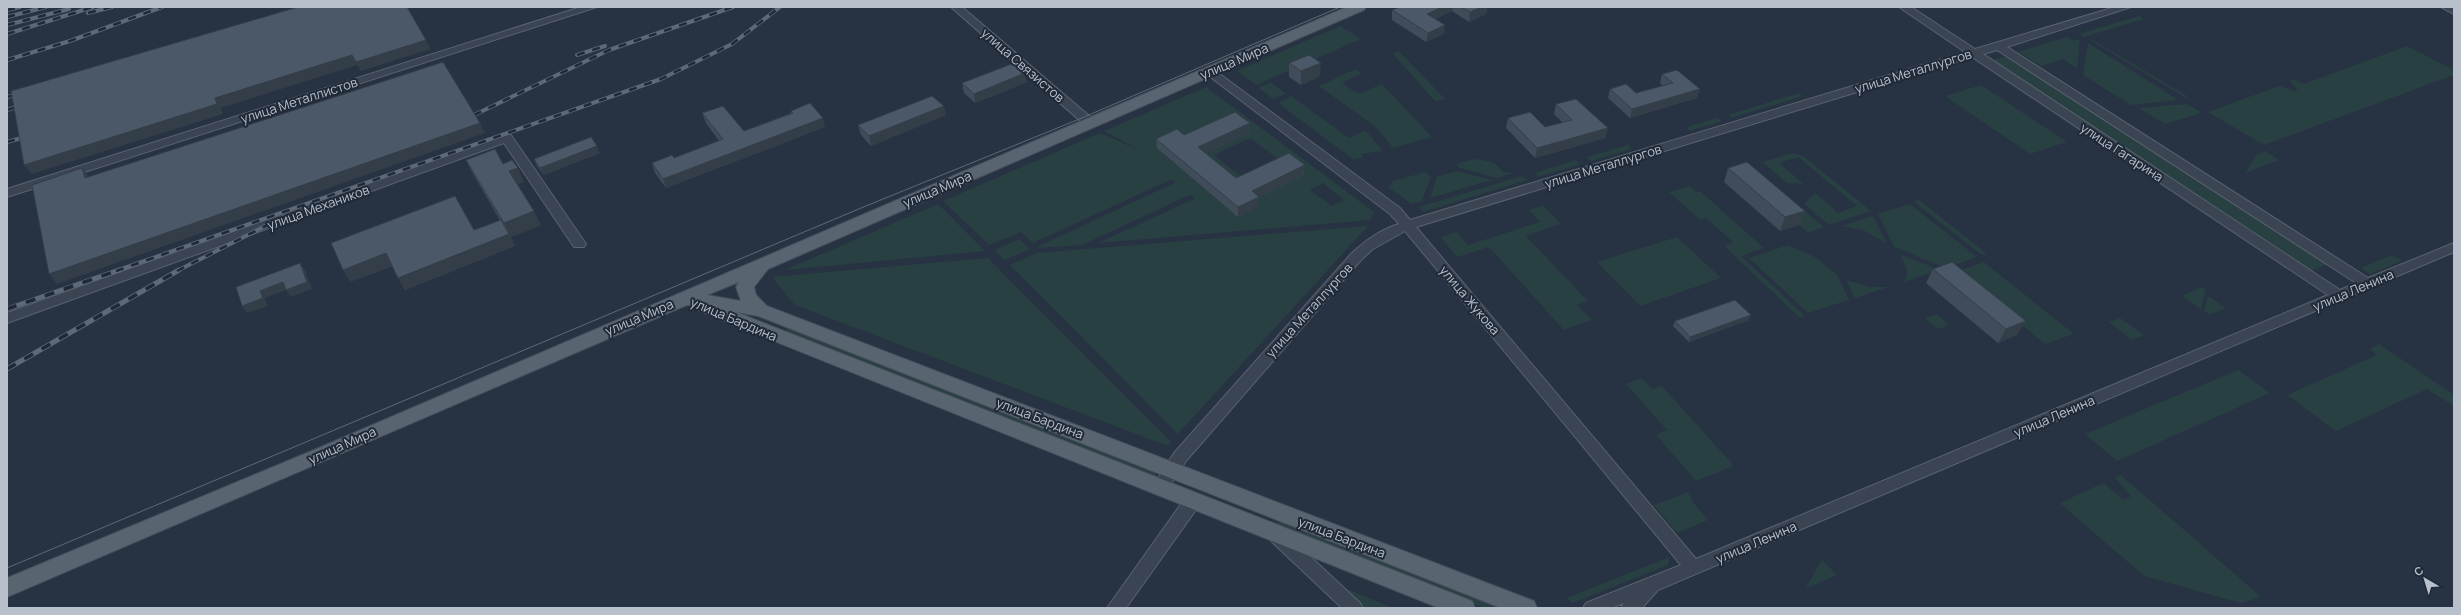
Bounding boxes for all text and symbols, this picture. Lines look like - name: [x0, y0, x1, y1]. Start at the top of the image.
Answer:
- street label: улица Связистов: [978, 24, 1069, 106]
- street label: улица Мира: [1197, 39, 1271, 83]
- street label: улица Металлургов: [1852, 45, 1974, 97]
- street label: улица Металлистов: [238, 73, 360, 127]
- street label: улица Гагарина: [2077, 118, 2167, 186]
- street label: улица Металлургов: [1542, 140, 1664, 192]
- street label: улица Мира: [900, 167, 974, 211]
- street label: улица Механиков: [264, 180, 372, 234]
- street label: улица Металлургов: [1262, 259, 1356, 361]
- street label: улица Жукова: [1436, 262, 1504, 338]
- street label: улица Ленина: [2310, 265, 2396, 315]
- street label: улица Бардина: [688, 293, 780, 345]
- street label: улица Мира: [602, 295, 676, 339]
- street label: улица Ленина: [2011, 391, 2097, 441]
- street label: улица Бардина: [994, 393, 1086, 443]
- street label: улица Мира: [305, 422, 379, 468]
- street label: улица Бардина: [1296, 512, 1388, 562]
- street label: улица Ленина: [1713, 517, 1799, 567]
- north arrow: [2405, 559, 2445, 599]
- text: С: [2411, 562, 2426, 579]

